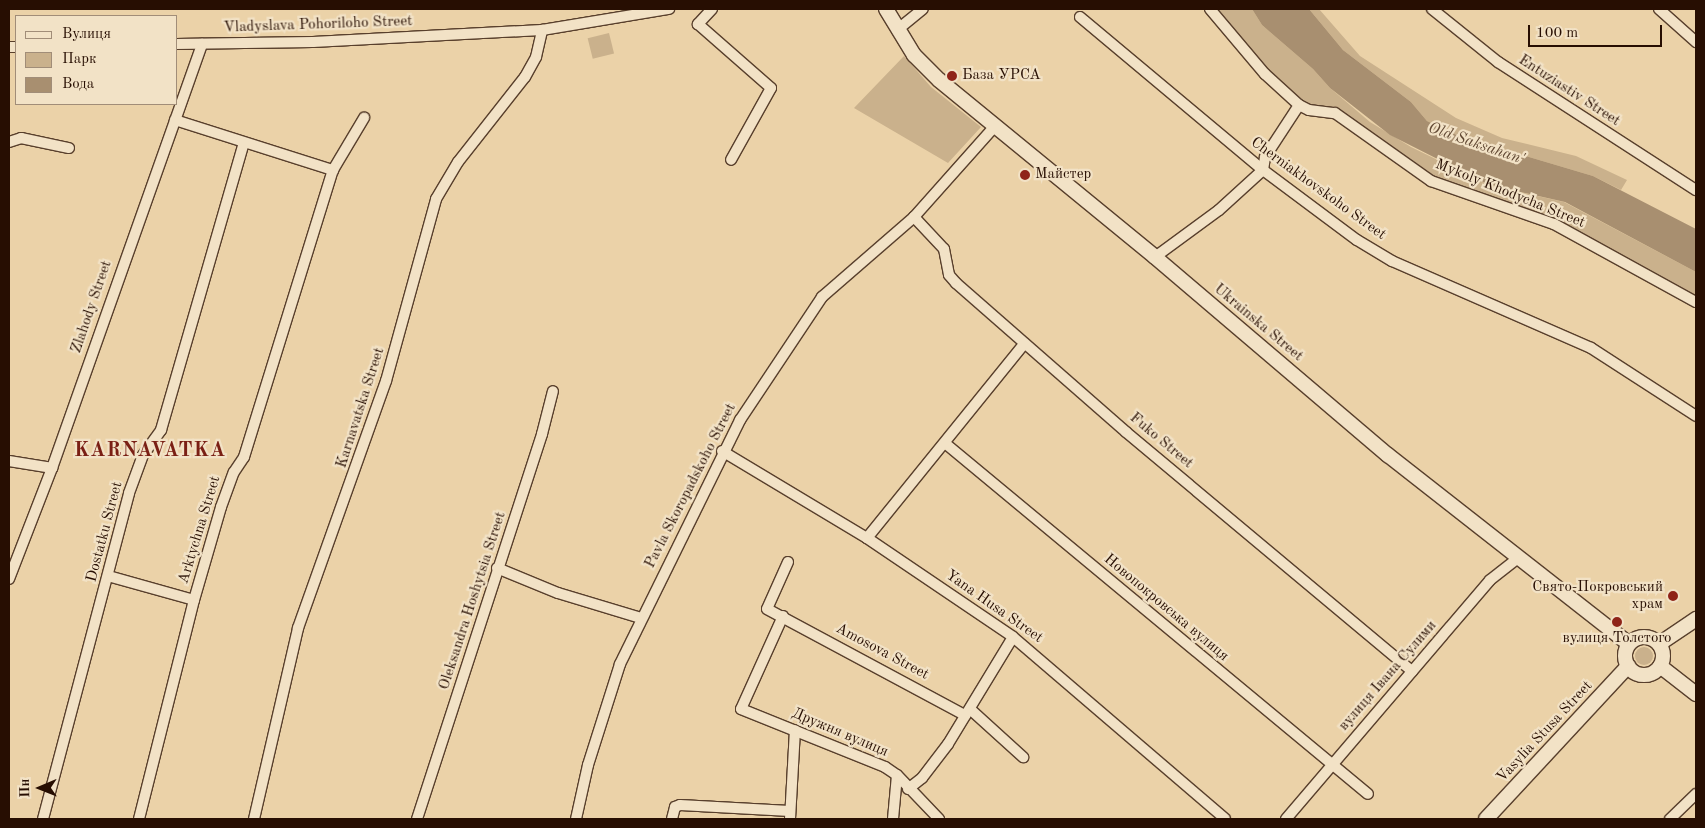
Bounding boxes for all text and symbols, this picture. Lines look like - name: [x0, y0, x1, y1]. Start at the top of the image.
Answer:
- street label: Vladyslava Pohoriloho Street: [223, 13, 413, 37]
- legend: [15, 15, 178, 105]
- scale bar: [1530, 15, 1664, 47]
- text: 100 m: [1536, 26, 1578, 41]
- text: Вулиця: [62, 27, 111, 42]
- street label: Entuziastiv Street: [1515, 51, 1623, 131]
- text: Парк: [62, 52, 97, 67]
- place label: База УРСА: [962, 67, 1041, 85]
- marker: База УРСА: [946, 70, 958, 82]
- text: Вода: [62, 77, 94, 92]
- water label: Old Saksahan': [1425, 119, 1527, 169]
- street label: Cherniakhovskoho Street: [1247, 134, 1389, 244]
- street label: Mykoly Khodycha Street: [1432, 156, 1588, 232]
- place label: Майстер: [1035, 166, 1091, 184]
- marker: Майстер: [1019, 169, 1031, 181]
- street label: Zlahody Street: [68, 258, 116, 356]
- street label: Ukrainska Street: [1210, 280, 1306, 366]
- street label: Karnavatska Street: [333, 345, 389, 471]
- street label: Pavla Skoropadskoho Street: [642, 401, 740, 571]
- street label: Fuko Street: [1126, 409, 1196, 473]
- district label: KARNAVATKA: [73, 439, 227, 463]
- street label: Arktychna Street: [175, 474, 225, 586]
- street label: Dostatku Street: [83, 480, 127, 584]
- street label: Oleksandra Hoshytsia Street: [436, 510, 510, 692]
- street label: Новопокровська вулиця: [1100, 551, 1232, 665]
- street label: Yana Husa Street: [942, 567, 1046, 647]
- place label: Свято-Покровський храм: [1532, 578, 1663, 613]
- marker: Свято-Покровський храм: [1667, 590, 1679, 602]
- marker: вулиця Толстого: [1611, 616, 1623, 628]
- street label: вулиця Івана Сулими: [1335, 617, 1441, 735]
- street label: Amosova Street: [832, 620, 932, 684]
- place label: вулиця Толстого: [1562, 630, 1672, 648]
- street label: Vasylia Stusa Street: [1493, 677, 1597, 787]
- street label: Дружня вулиця: [789, 705, 891, 761]
- north arrow: [15, 763, 65, 813]
- text: Пн: [18, 779, 32, 798]

